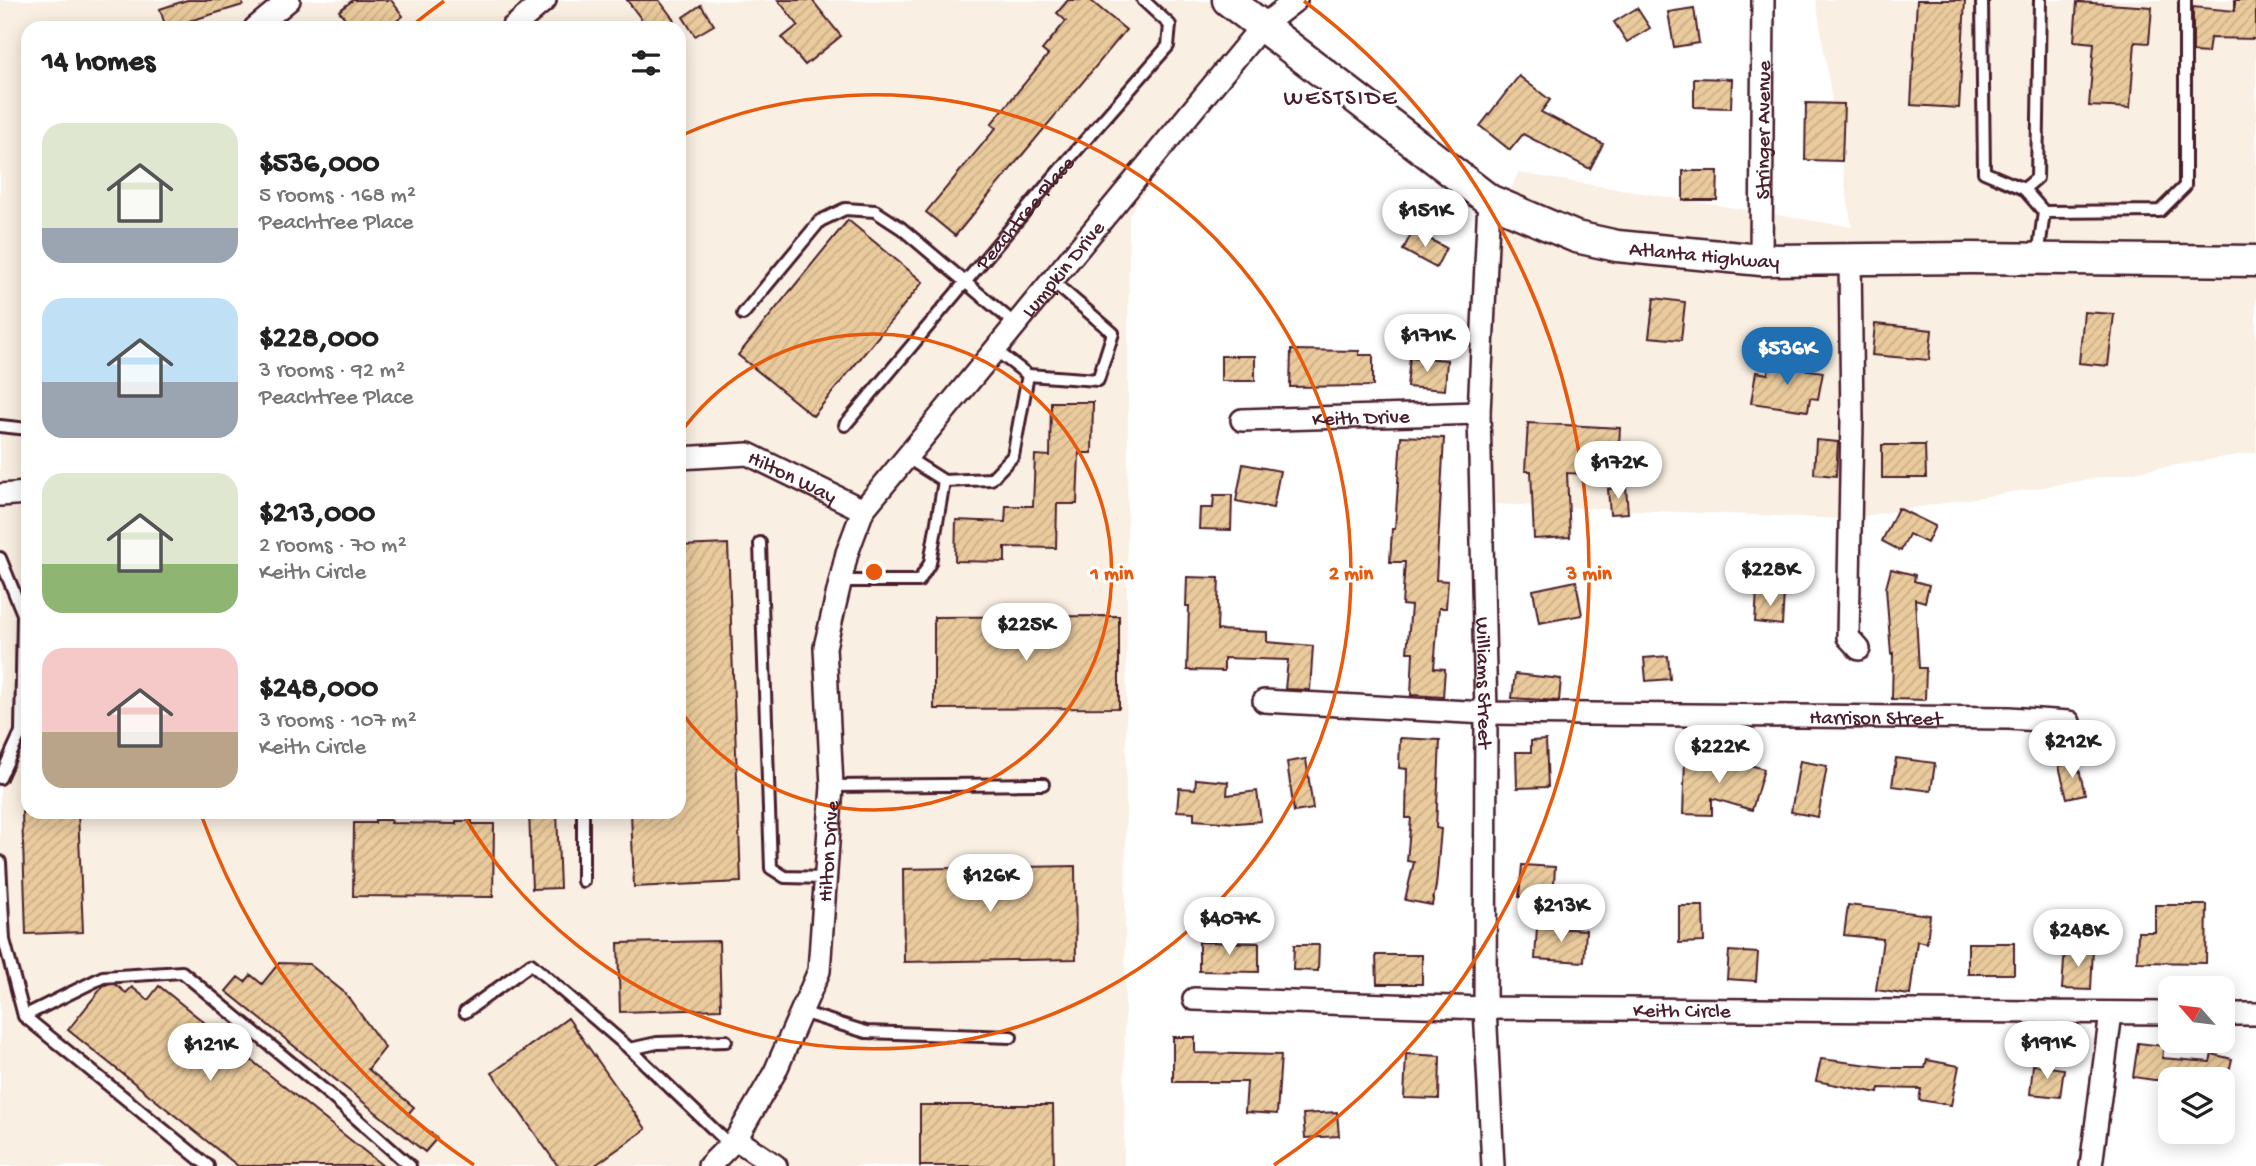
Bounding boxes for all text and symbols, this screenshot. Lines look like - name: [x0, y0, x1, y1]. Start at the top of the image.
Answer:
- icon: filters: [627, 44, 665, 82]
- text: 14 homes: [42, 46, 155, 81]
- street label: Stringer Avenue: [1752, 59, 1779, 199]
- district label: WESTSIDE: [1284, 86, 1398, 113]
- text: $536,000: [259, 148, 380, 183]
- icon: home: [98, 151, 182, 235]
- street label: Peachtree Place: [971, 152, 1082, 277]
- text: 5 rooms · 168 m²: [259, 183, 416, 210]
- pin: $151K: [1376, 190, 1474, 249]
- text: $151K: [1398, 198, 1452, 225]
- text: Peachtree Place: [259, 210, 413, 237]
- street label: Lumpkin Drive: [1018, 216, 1113, 324]
- street label: Atlanta Highway: [1628, 238, 1779, 276]
- pin: $171K: [1378, 314, 1476, 374]
- text: $228,000: [259, 323, 379, 358]
- text: $171K: [1400, 323, 1454, 350]
- icon: home: [98, 326, 182, 410]
- pin: $536K: [1738, 328, 1836, 387]
- text: $536K: [1758, 336, 1816, 363]
- text: 3 rooms · 92 m²: [259, 358, 405, 385]
- text: Peachtree Place: [259, 385, 413, 412]
- street label: Keith Drive: [1312, 406, 1411, 434]
- pin: $172K: [1569, 442, 1667, 501]
- street label: Hilton Way: [743, 447, 840, 511]
- text: $172K: [1590, 450, 1646, 477]
- text: $213,000: [259, 498, 375, 533]
- icon: home: [98, 501, 182, 585]
- text: 2 rooms · 70 m²: [259, 533, 407, 560]
- pin: $228K: [1721, 548, 1819, 608]
- text: $228K: [1741, 557, 1799, 584]
- text: Keith Circle: [259, 560, 366, 587]
- centre of rings: [862, 560, 886, 584]
- text: 1 min: [1090, 563, 1134, 588]
- text: 2 min: [1329, 563, 1374, 588]
- text: 3 min: [1565, 563, 1613, 588]
- pin: $225K: [977, 604, 1075, 663]
- text: $225K: [997, 612, 1055, 639]
- street label: Williams Street: [1468, 617, 1495, 751]
- text: $248,000: [259, 673, 378, 708]
- icon: home: [98, 676, 182, 760]
- street label: Harrison Street: [1809, 707, 1945, 733]
- text: 3 rooms · 107 m²: [259, 708, 417, 735]
- pin: $212K: [2023, 720, 2121, 780]
- pin: $222K: [1670, 726, 1768, 785]
- text: $212K: [2045, 729, 2099, 756]
- text: $222K: [1691, 734, 1747, 761]
- text: Keith Circle: [259, 735, 366, 762]
- street label: Hilton Drive: [815, 799, 847, 903]
- pin: $126K: [941, 855, 1039, 914]
- text: $126K: [962, 863, 1018, 890]
- pin: $213K: [1512, 884, 1610, 944]
- text: $213K: [1533, 893, 1589, 920]
- pin: $407K: [1180, 898, 1278, 957]
- text: $407K: [1200, 906, 1258, 933]
- pin: $248K: [2029, 909, 2127, 969]
- text: $248K: [2049, 918, 2107, 945]
- north arrow: [2158, 976, 2235, 1054]
- map controls: [2158, 976, 2235, 1144]
- street label: Keith Circle: [1633, 1000, 1732, 1026]
- pin: $191K: [1998, 1021, 2096, 1081]
- pin: $121K: [161, 1024, 259, 1083]
- text: $191K: [2020, 1030, 2074, 1057]
- text: $121K: [184, 1032, 236, 1059]
- button: layers: [2158, 1067, 2235, 1144]

